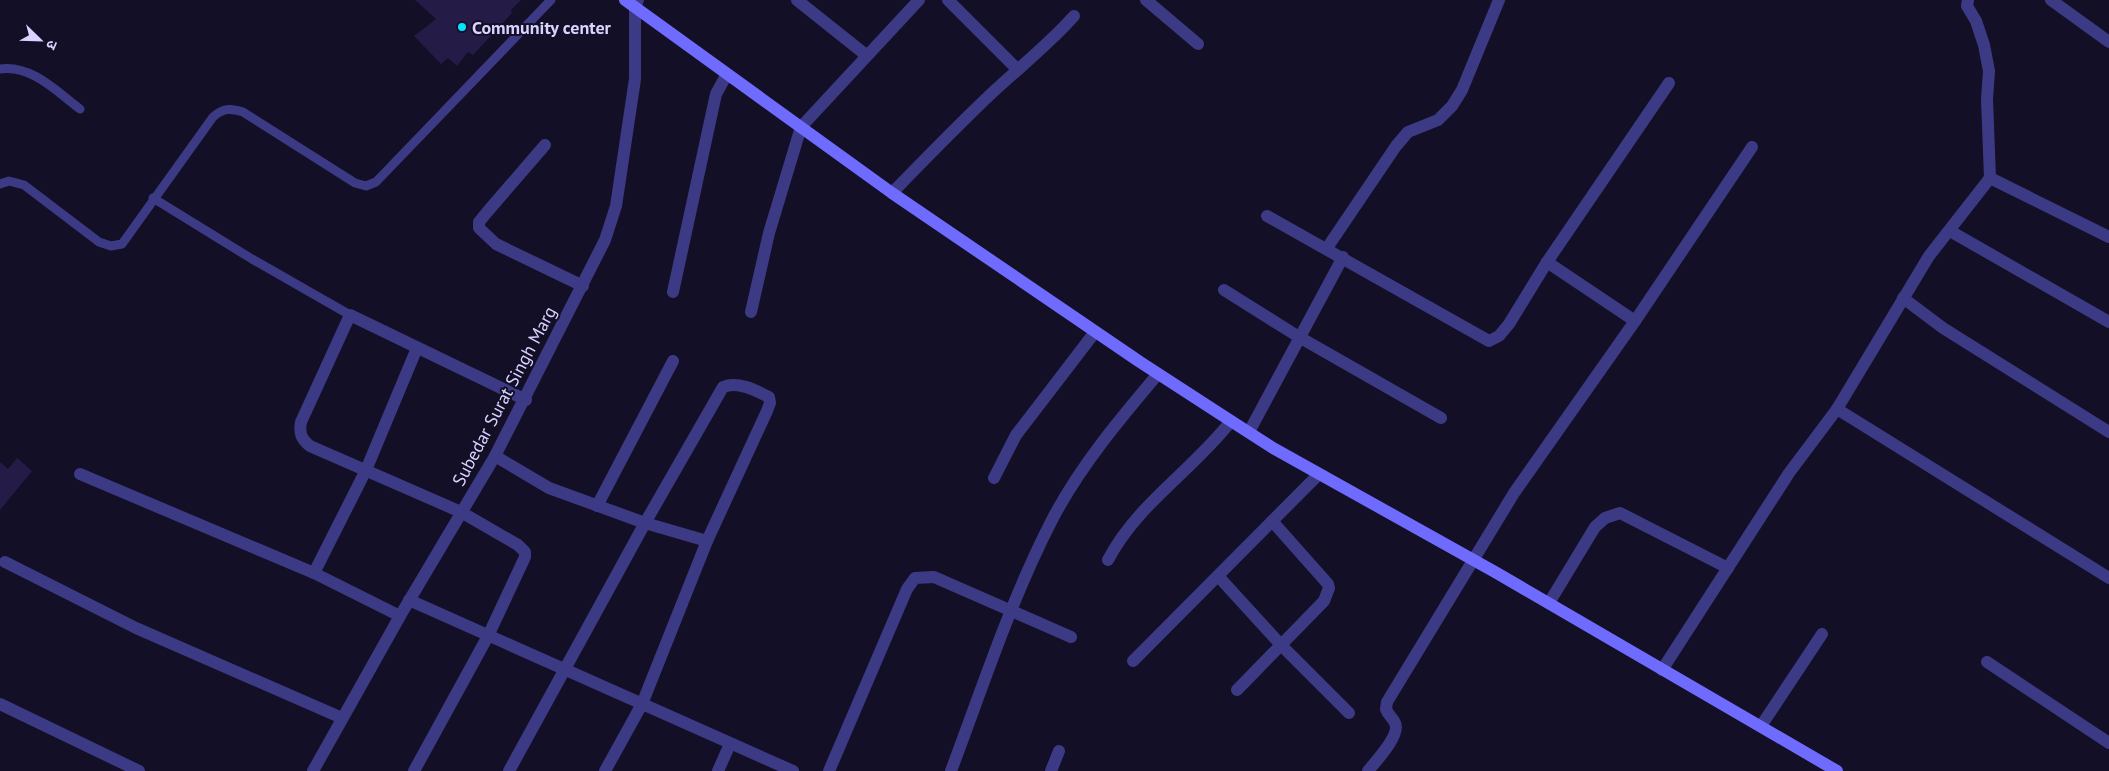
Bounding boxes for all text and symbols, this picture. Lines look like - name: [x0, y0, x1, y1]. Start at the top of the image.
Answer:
- north arrow: [15, 15, 65, 65]
- place label: Community center: [472, 16, 612, 39]
- marker: Community center: [456, 21, 468, 33]
- text: उ: [42, 38, 62, 53]
- street label: Subedar Surat Singh Marg: [447, 302, 561, 490]

